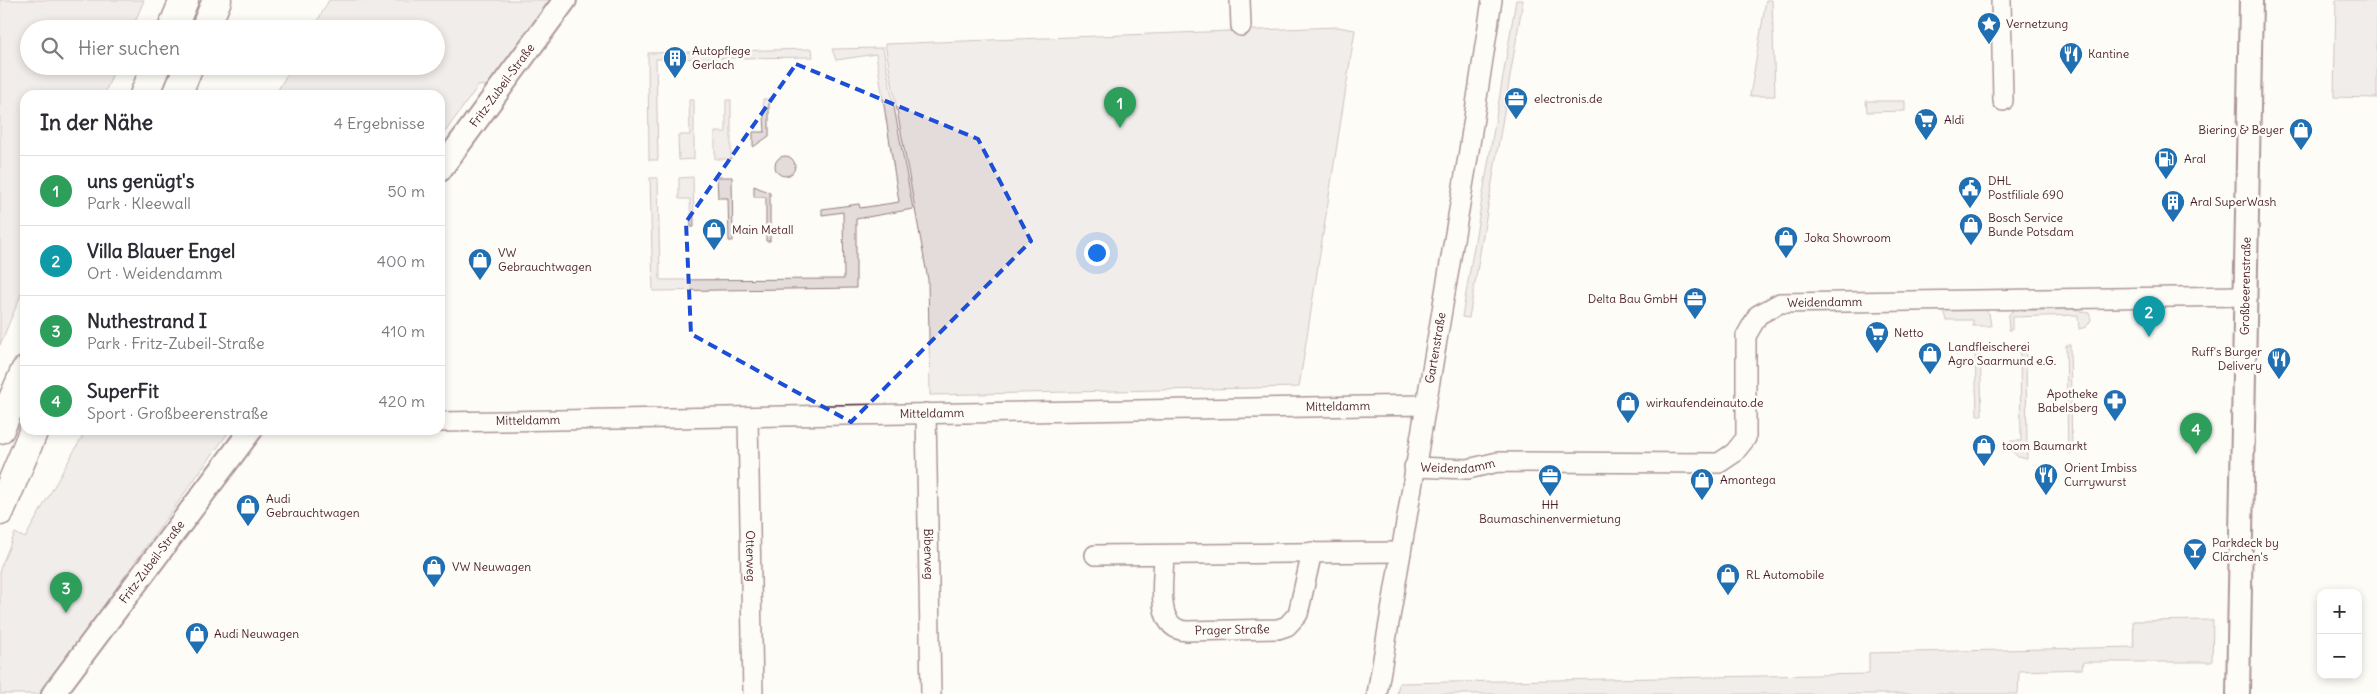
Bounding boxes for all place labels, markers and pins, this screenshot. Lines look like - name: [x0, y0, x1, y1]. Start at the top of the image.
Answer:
- place icon: Vernetzung: [1976, 11, 2002, 45]
- place label: Vernetzung: [2006, 16, 2068, 31]
- restaurant icon: Kantine: [2058, 41, 2084, 75]
- place label: Autopflege Gerlach: [692, 43, 751, 72]
- building icon: Autopflege Gerlach: [662, 45, 688, 79]
- place label: Kantine: [2088, 46, 2129, 61]
- office icon: electronis.de: [1503, 86, 1529, 120]
- pin: 1: [1104, 87, 1136, 128]
- place label: electronis.de: [1534, 91, 1602, 106]
- supermarket icon: Aldi: [1913, 107, 1939, 141]
- place label: Aldi: [1944, 112, 1964, 127]
- shop icon: Biering & Beyer: [2288, 117, 2314, 151]
- place label: Biering & Beyer: [2198, 122, 2284, 137]
- fuel station icon: Aral: [2153, 146, 2179, 180]
- place label: Aral: [2184, 151, 2206, 166]
- place label: DHL Postfiliale 690: [1988, 173, 2064, 202]
- public building icon: DHL Postfiliale 690: [1957, 175, 1983, 209]
- building icon: Aral SuperWash: [2160, 189, 2186, 223]
- place label: Aral SuperWash: [2190, 194, 2276, 209]
- place label: Bosch Service Bunde Potsdam: [1988, 210, 2074, 239]
- shop icon: Bosch Service Bunde Potsdam: [1958, 212, 1984, 246]
- shop icon: Main Metall: [701, 217, 727, 251]
- place label: Main Metall: [732, 222, 793, 237]
- shop icon: Joka Showroom: [1773, 225, 1799, 259]
- place label: Joka Showroom: [1804, 230, 1892, 245]
- place label: VW Gebrauchtwagen: [498, 245, 592, 274]
- shop icon: VW Gebrauchtwagen: [467, 247, 493, 281]
- office icon: Delta Bau GmbH: [1682, 286, 1708, 320]
- place label: Delta Bau GmbH: [1588, 291, 1678, 306]
- pin: 2: [2133, 296, 2165, 337]
- supermarket icon: Netto: [1864, 320, 1890, 354]
- place label: Netto: [1894, 325, 1924, 340]
- place label: Landfleischerei Agro Saarmund e.G.: [1948, 339, 2056, 368]
- shop icon: Landfleischerei Agro Saarmund e.G.: [1917, 341, 1943, 375]
- place label: Ruff's Burger Delivery: [2191, 344, 2262, 373]
- restaurant icon: Ruff's Burger Delivery: [2266, 346, 2292, 380]
- place label: Apotheke Babelsberg: [2037, 386, 2098, 415]
- pharmacy icon: Apotheke Babelsberg: [2102, 388, 2128, 422]
- shop icon: wirkaufendeinauto.de: [1615, 390, 1641, 424]
- place label: wirkaufendeinauto.de: [1646, 395, 1764, 410]
- pin: 4: [2180, 413, 2212, 454]
- shop icon: toom Baumarkt: [1971, 433, 1997, 467]
- place label: toom Baumarkt: [2002, 438, 2087, 453]
- place label: Orient Imbiss Currywurst: [2064, 460, 2137, 489]
- restaurant icon: Orient Imbiss Currywurst: [2033, 462, 2059, 496]
- office icon: HH Baumaschinenvermietung: [1537, 463, 1563, 497]
- shop icon: Amontega: [1689, 467, 1715, 501]
- place label: Amontega: [1720, 472, 1776, 487]
- place label: Audi Gebrauchtwagen: [266, 491, 360, 520]
- shop icon: Audi Gebrauchtwagen: [235, 493, 261, 527]
- place label: HH Baumaschinenvermietung: [1479, 497, 1621, 526]
- place label: Parkdeck by Clärchen's: [2212, 535, 2279, 564]
- bar icon: Parkdeck by Clärchen's: [2182, 537, 2208, 571]
- shop icon: VW Neuwagen: [421, 554, 447, 588]
- place label: VW Neuwagen: [452, 559, 531, 574]
- shop icon: RL Automobile: [1715, 562, 1741, 596]
- place label: RL Automobile: [1746, 567, 1824, 582]
- pin: 3: [50, 572, 82, 613]
- shop icon: Audi Neuwagen: [184, 621, 210, 655]
- place label: Audi Neuwagen: [214, 626, 299, 641]

